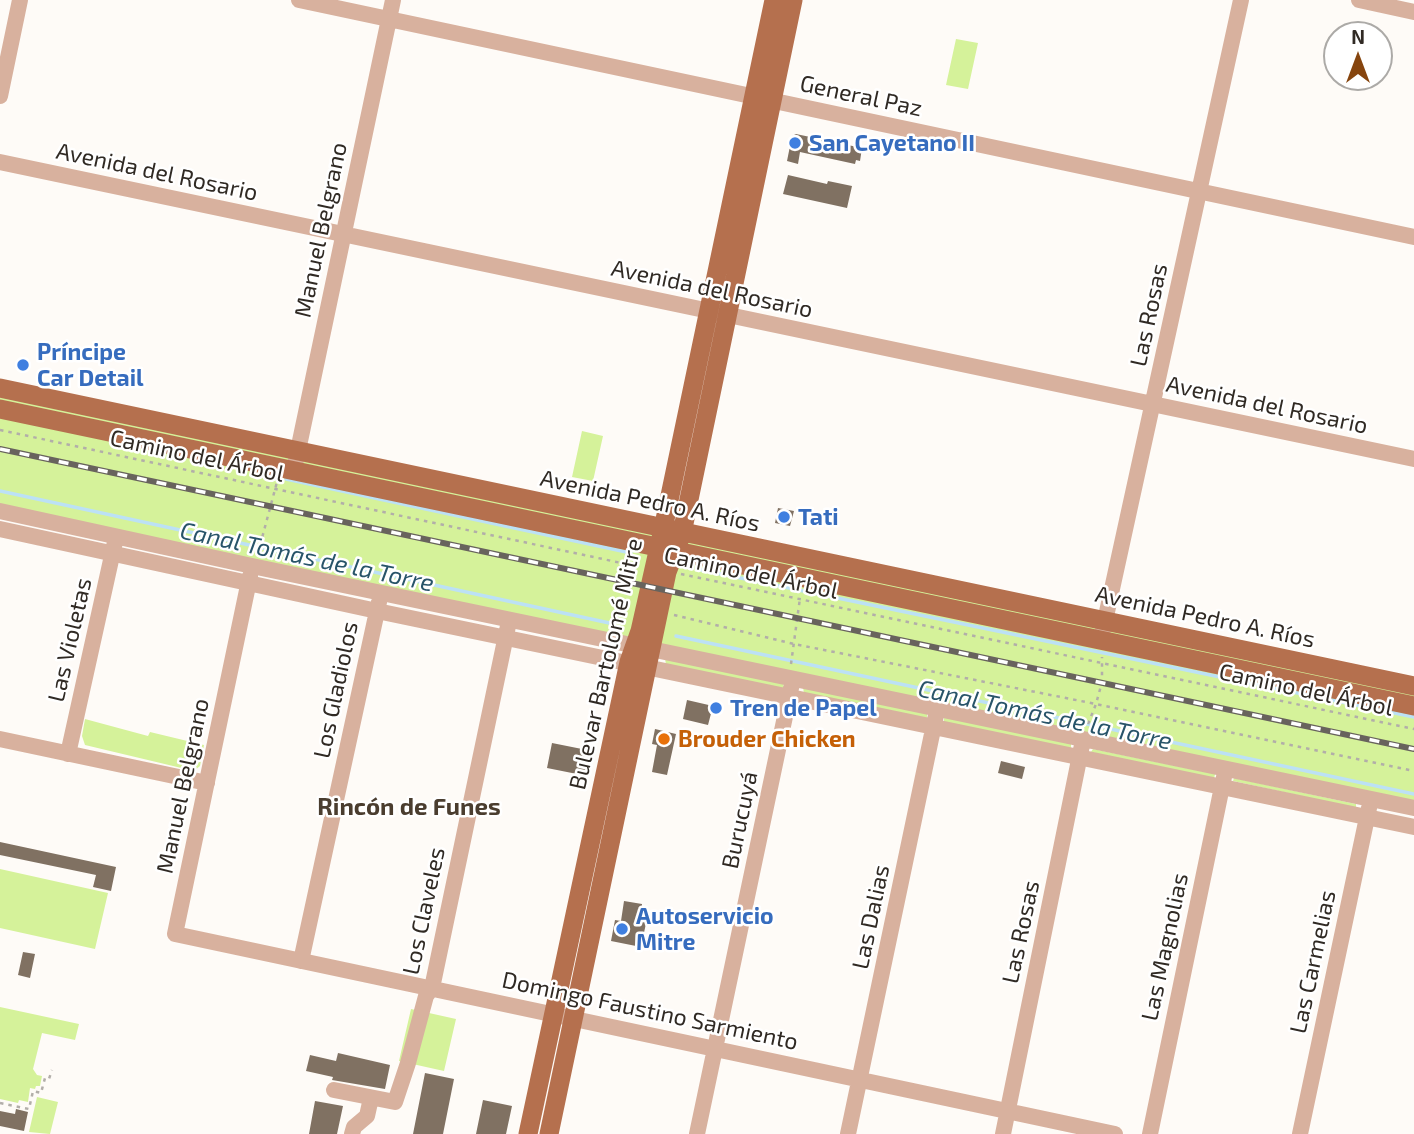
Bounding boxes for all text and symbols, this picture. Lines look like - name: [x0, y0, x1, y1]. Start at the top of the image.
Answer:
- north arrow: [1323, 21, 1393, 91]
- text: N: [1351, 25, 1365, 48]
- street label: General Paz: [797, 70, 925, 122]
- place label: San Cayetano II: [809, 129, 975, 157]
- marker: San Cayetano II: [787, 135, 803, 151]
- street label: Avenida del Rosario: [54, 137, 260, 207]
- street label: Manuel Belgrano: [289, 140, 353, 320]
- street label: Avenida del Rosario: [609, 254, 815, 324]
- street label: Las Rosas: [1125, 261, 1173, 369]
- place label: Príncipe Car Detail: [37, 338, 144, 392]
- marker: Príncipe Car Detail: [15, 357, 31, 373]
- street label: Avenida del Rosario: [1164, 370, 1370, 440]
- street label: Camino del Árbol: [107, 424, 287, 488]
- street label: Avenida Pedro A. Ríos: [538, 464, 762, 538]
- place label: Tati: [798, 503, 839, 531]
- marker: Tati: [776, 509, 792, 525]
- water label: Canal Tomás de la Torre: [177, 516, 437, 598]
- street label: Bulevar Bartolomé Mitre: [564, 536, 648, 792]
- street label: Camino del Árbol: [661, 541, 841, 605]
- street label: Las Violetas: [42, 575, 98, 705]
- street label: Avenida Pedro A. Ríos: [1093, 580, 1317, 654]
- street label: Los Gladiolos: [308, 619, 364, 761]
- street label: Camino del Árbol: [1216, 658, 1396, 722]
- water label: Canal Tomás de la Torre: [915, 674, 1175, 756]
- place label: Tren de Papel: [730, 694, 877, 722]
- street label: Manuel Belgrano: [151, 696, 215, 876]
- marker: Tren de Papel: [708, 700, 724, 716]
- place label: Brouder Chicken: [678, 725, 856, 753]
- marker: Brouder Chicken: [656, 731, 672, 747]
- street label: Burucuyá: [716, 769, 764, 871]
- district label: Rincón de Funes: [317, 793, 501, 821]
- street label: Los Claveles: [397, 845, 451, 977]
- street label: Las Dalias: [846, 862, 896, 972]
- street label: Las Magnolias: [1136, 871, 1194, 1023]
- street label: Las Rosas: [997, 878, 1045, 986]
- street label: Las Carmelias: [1284, 888, 1342, 1036]
- place label: Autoservicio Mitre: [636, 902, 774, 956]
- marker: Autoservicio Mitre: [614, 921, 630, 937]
- street label: Domingo Faustino Sarmiento: [499, 966, 801, 1056]

